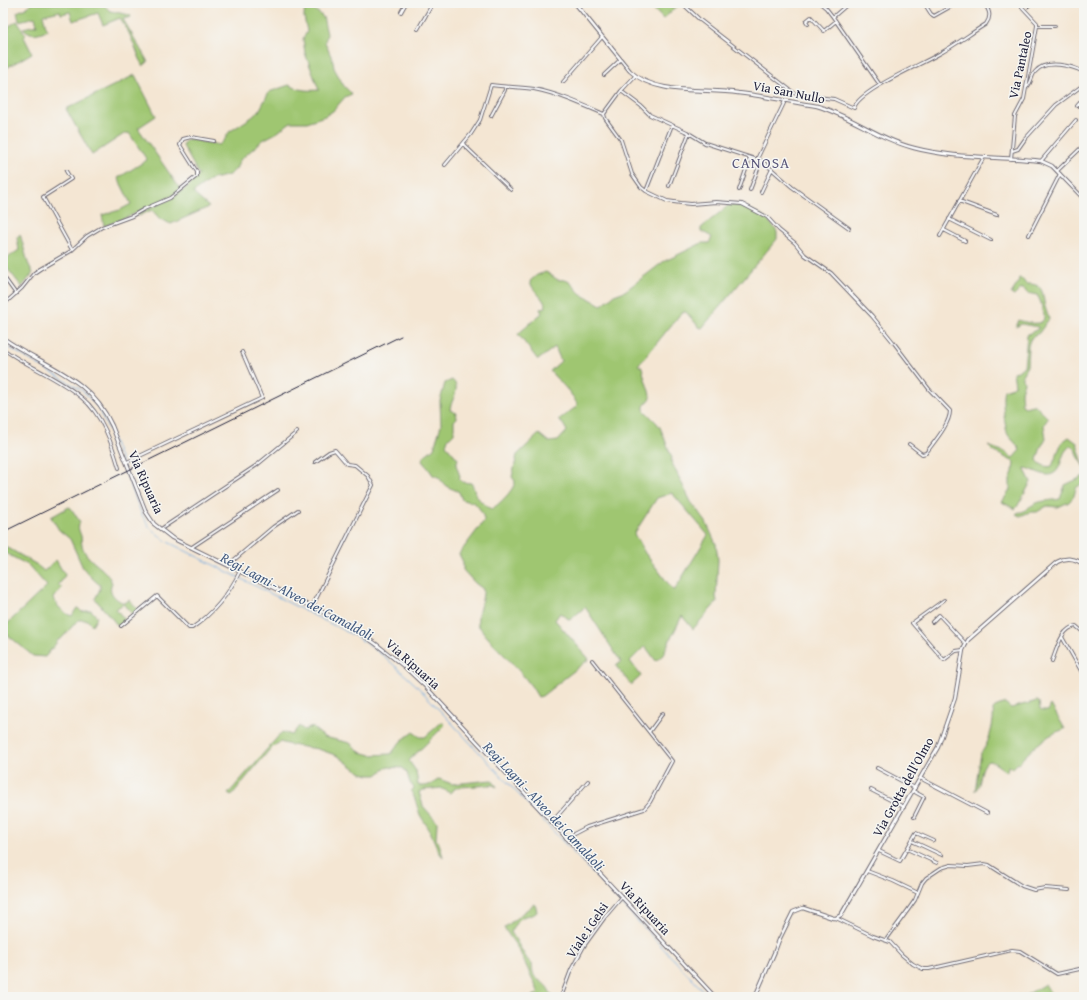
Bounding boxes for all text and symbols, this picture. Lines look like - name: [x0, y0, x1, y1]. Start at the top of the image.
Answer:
- street label: Via Pantaleo: [1004, 29, 1037, 101]
- street label: Via San Nullo: [751, 76, 827, 108]
- district label: CANOSA: [732, 152, 790, 173]
- street label: Via Ripuaria: [124, 447, 169, 518]
- water label: Regi Lagni - Alveo dei Camaldoli: [216, 547, 377, 645]
- street label: Via Ripuaria: [382, 634, 445, 694]
- street label: Via Grotta dell'Olmo: [868, 733, 938, 840]
- water label: Regi Lagni - Alveo dei Camaldoli: [478, 736, 610, 875]
- street label: Via Ripuaria: [615, 877, 676, 940]
- street label: Viale i Gelsi: [561, 898, 613, 962]

